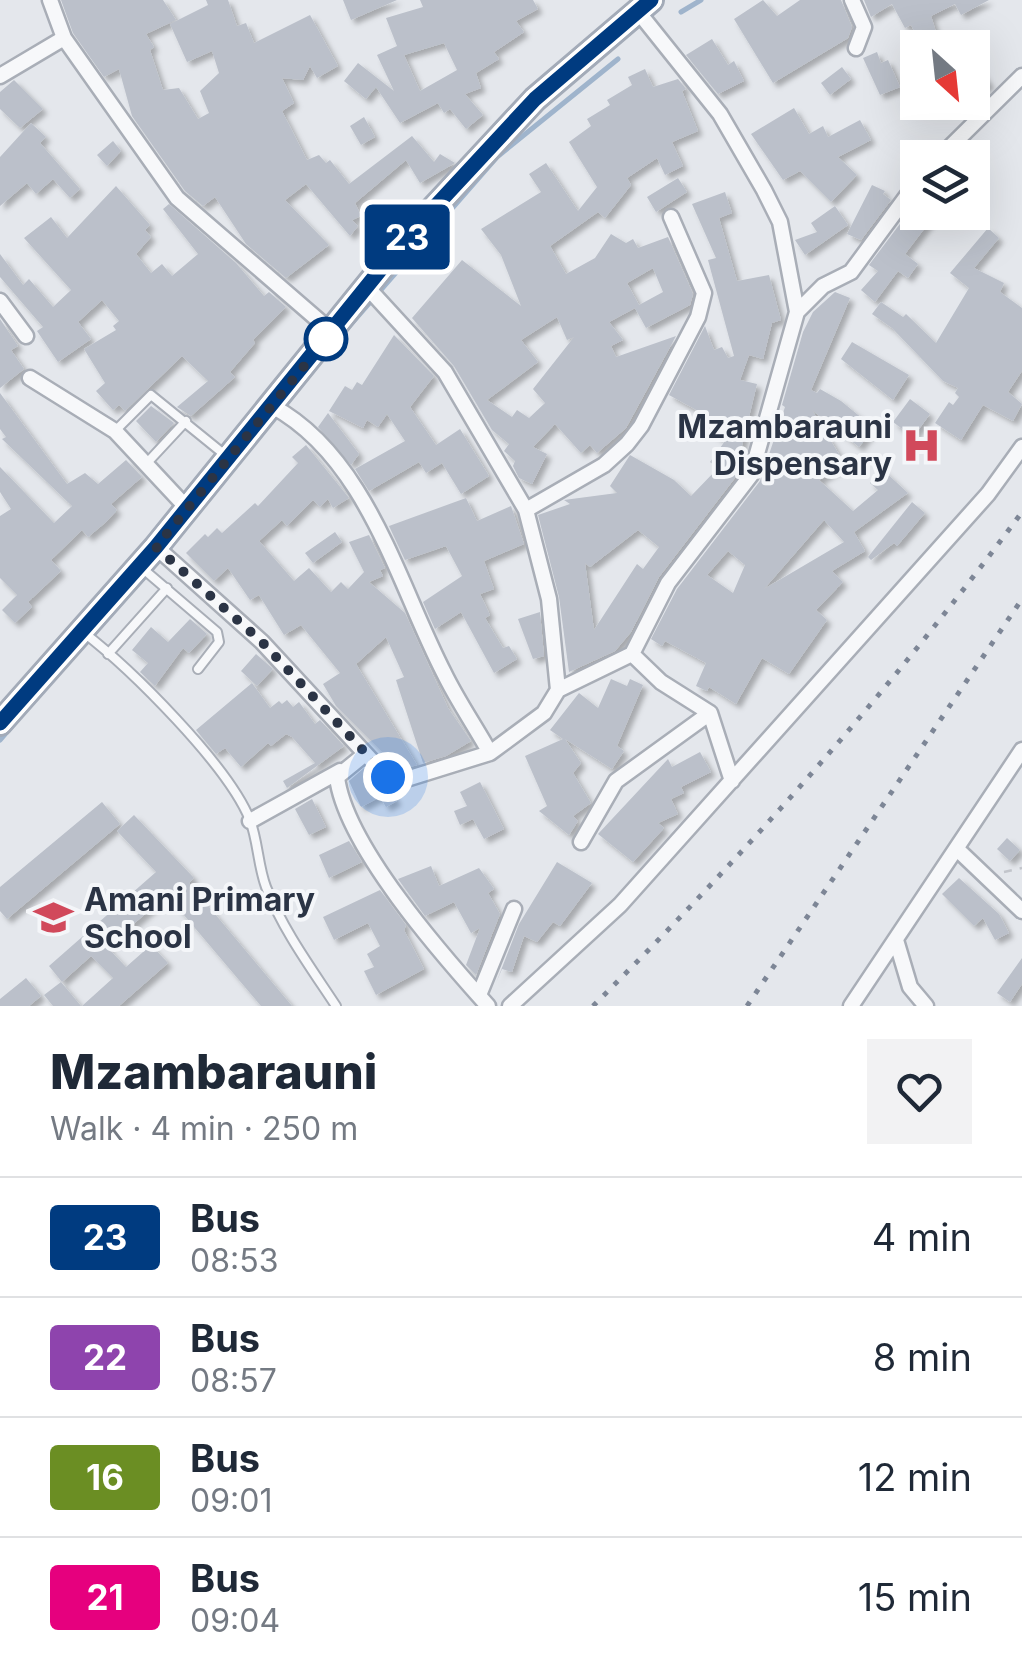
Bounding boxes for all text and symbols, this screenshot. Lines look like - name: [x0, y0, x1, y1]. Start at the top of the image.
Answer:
- north arrow: [900, 30, 990, 120]
- map controls: [900, 30, 990, 230]
- button: layers: [900, 140, 990, 230]
- line badge: 23: [362, 204, 452, 270]
- text: 23: [385, 216, 429, 258]
- unlabelled marker: [305, 318, 347, 360]
- place label: Mzambarauni Dispensary: [677, 407, 892, 483]
- hospital icon: Mzambarauni Dispensary: [901, 424, 943, 466]
- your location: [363, 752, 413, 802]
- place label: Amani Primary School: [84, 880, 315, 956]
- school or university icon: Amani Primary School: [33, 897, 75, 939]
- button: heart: [867, 1039, 972, 1144]
- text: Mzambarauni: [50, 1042, 377, 1101]
- text: Walk · 4 min · 250 m: [50, 1109, 358, 1148]
- text: Bus: [190, 1195, 260, 1241]
- text: 4 min: [872, 1214, 972, 1260]
- text: 23: [83, 1216, 127, 1258]
- text: 08:53: [190, 1241, 278, 1280]
- text: Bus: [190, 1315, 260, 1361]
- text: 8 min: [873, 1334, 972, 1380]
- text: 22: [83, 1336, 127, 1378]
- text: 08:57: [190, 1361, 277, 1400]
- text: Bus: [190, 1435, 260, 1481]
- text: 12 min: [858, 1454, 972, 1500]
- text: 16: [86, 1456, 124, 1498]
- text: 09:01: [190, 1481, 272, 1520]
- text: Bus: [190, 1555, 260, 1601]
- text: 15 min: [858, 1574, 972, 1620]
- text: 21: [86, 1576, 124, 1618]
- text: 09:04: [190, 1601, 280, 1640]

